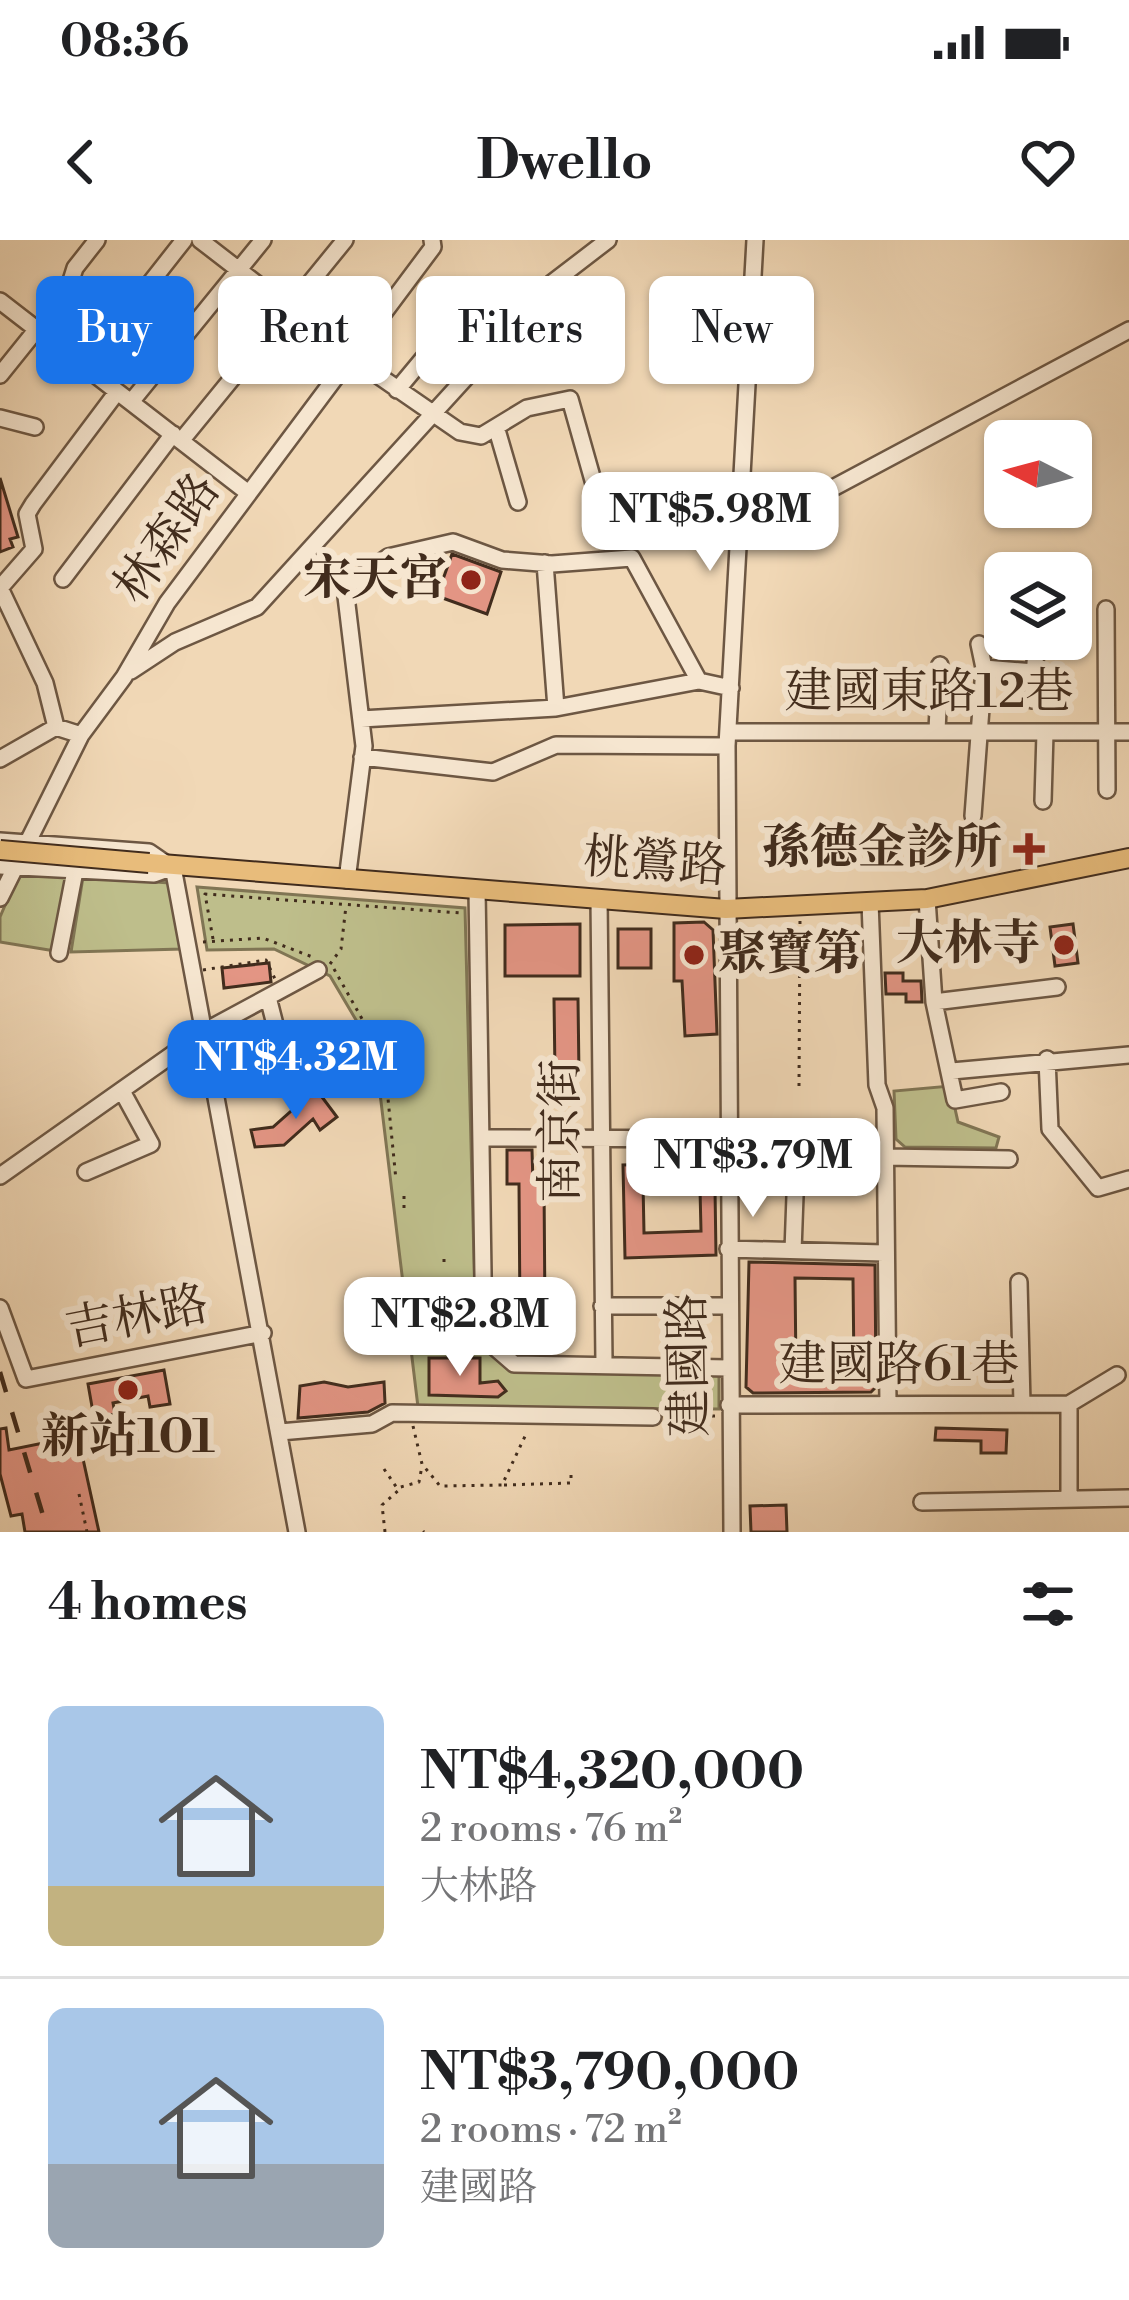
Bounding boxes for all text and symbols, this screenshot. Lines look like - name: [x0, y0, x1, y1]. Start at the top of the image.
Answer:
- text: 08:36: [60, 14, 189, 71]
- text: Dwello: [476, 128, 653, 196]
- icon: back: [48, 129, 114, 195]
- icon: heart: [1015, 129, 1081, 195]
- chip: Buy: [36, 276, 194, 384]
- chip: Rent: [218, 276, 392, 384]
- chip: Filters: [416, 276, 625, 384]
- chip: New: [649, 276, 814, 384]
- north arrow: [984, 420, 1092, 528]
- map controls: [984, 420, 1092, 660]
- street label: 林森路: [102, 463, 234, 615]
- pin: NT$5.98M: [586, 472, 834, 574]
- text: NT$5.98M: [609, 486, 811, 535]
- place label: 宋天宮: [303, 550, 447, 610]
- button: layers: [984, 552, 1092, 660]
- marker: 宋天宮: [458, 567, 484, 593]
- street label: 建國東路12巷: [784, 663, 1074, 723]
- place label: 孫德金診所: [762, 819, 1002, 879]
- street label: 桃鶯路: [581, 828, 729, 898]
- marker: 孫德金診所: [1013, 833, 1045, 865]
- place label: 大林寺: [896, 915, 1040, 975]
- place label: 聚寶第: [718, 925, 862, 985]
- marker: 大林寺: [1051, 932, 1077, 958]
- marker: 聚寶第: [681, 942, 707, 968]
- pin: NT$4.32M: [172, 1020, 420, 1122]
- text: NT$4.32M: [194, 1034, 398, 1083]
- street label: 南京街: [532, 1059, 592, 1203]
- pin: NT$3.79M: [629, 1118, 877, 1220]
- text: NT$3.79M: [653, 1132, 853, 1181]
- street label: 吉林路: [61, 1275, 213, 1361]
- pin: NT$2.8M: [349, 1277, 571, 1379]
- text: NT$2.8M: [371, 1291, 549, 1340]
- street label: 建國路: [659, 1292, 721, 1438]
- street label: 建國路61巷: [779, 1336, 1019, 1396]
- marker: 新站101: [115, 1377, 141, 1403]
- place label: 新站101: [41, 1408, 215, 1468]
- icon: filters: [1015, 1571, 1081, 1637]
- text: 4 homes: [48, 1572, 248, 1636]
- text: NT$4,320,000: [420, 1741, 804, 1805]
- icon: home: [144, 1754, 288, 1898]
- text: 2 rooms · 76 m²: [420, 1805, 682, 1854]
- text: 大林路: [420, 1863, 537, 1912]
- text: NT$3,790,000: [420, 2042, 799, 2106]
- icon: home: [144, 2056, 288, 2200]
- text: 2 rooms · 72 m²: [420, 2106, 682, 2155]
- text: 建國路: [420, 2164, 537, 2213]

